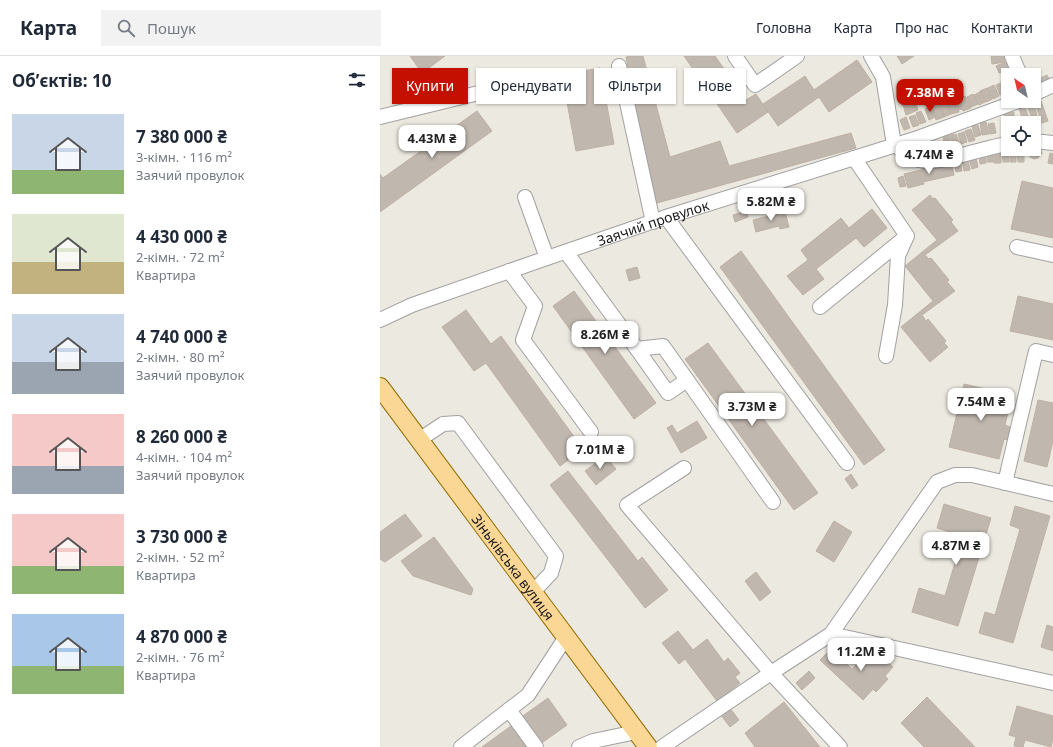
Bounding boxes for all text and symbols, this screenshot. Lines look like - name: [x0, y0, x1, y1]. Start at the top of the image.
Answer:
- search box: [101, 10, 381, 46]
- text: Карта: [20, 15, 77, 41]
- icon: search: [115, 17, 137, 39]
- text: Пошук: [147, 18, 196, 38]
- text: Головна: [756, 18, 812, 37]
- text: Карта: [834, 18, 873, 37]
- text: Про нас: [895, 18, 949, 37]
- text: Контакти: [971, 18, 1033, 37]
- chip: Купити: [392, 68, 468, 104]
- chip: Орендувати: [476, 68, 586, 104]
- chip: Фільтри: [594, 68, 676, 104]
- chip: Нове: [684, 68, 746, 104]
- north arrow: [1001, 68, 1041, 108]
- map controls: [1001, 68, 1041, 156]
- text: Об’єктів: 10: [12, 69, 111, 92]
- icon: filters: [346, 69, 368, 91]
- pin: 7.38M ₴: [893, 79, 967, 113]
- text: 7.38M ₴: [905, 83, 955, 101]
- button: locate: [1001, 116, 1041, 156]
- text: 7 380 000 ₴: [136, 125, 227, 148]
- pin: 4.43M ₴: [395, 125, 469, 159]
- text: 4.43M ₴: [407, 129, 457, 147]
- icon: home: [44, 130, 92, 178]
- pin: 4.74M ₴: [892, 141, 966, 175]
- text: 4.74M ₴: [904, 145, 954, 163]
- text: 3-кімн. · 116 m²: [136, 148, 232, 166]
- text: Заячий провулок: [136, 166, 244, 184]
- pin: 5.82M ₴: [734, 188, 808, 222]
- text: 5.82M ₴: [746, 192, 796, 210]
- street label: Заячий провулок: [594, 195, 712, 250]
- text: 4 430 000 ₴: [136, 225, 227, 248]
- icon: home: [44, 230, 92, 278]
- text: 2-кімн. · 72 m²: [136, 248, 225, 266]
- text: Квартира: [136, 266, 196, 284]
- pin: 8.26M ₴: [568, 321, 642, 355]
- text: 4 740 000 ₴: [136, 325, 227, 348]
- text: 8.26M ₴: [580, 325, 630, 343]
- icon: home: [44, 330, 92, 378]
- text: 2-кімн. · 80 m²: [136, 348, 225, 366]
- text: Заячий провулок: [136, 366, 244, 384]
- pin: 7.54M ₴: [944, 388, 1018, 422]
- text: 7.54M ₴: [956, 392, 1006, 410]
- pin: 3.73M ₴: [715, 393, 789, 427]
- text: 3.73M ₴: [727, 397, 777, 415]
- text: 8 260 000 ₴: [136, 425, 227, 448]
- icon: home: [44, 430, 92, 478]
- pin: 7.01M ₴: [563, 436, 637, 470]
- text: 7.01M ₴: [575, 440, 625, 458]
- text: 4-кімн. · 104 m²: [136, 448, 232, 466]
- text: Заячий провулок: [136, 466, 244, 484]
- street label: Зіньківська вулиця: [468, 510, 560, 624]
- text: 3 730 000 ₴: [136, 525, 227, 548]
- icon: home: [44, 530, 92, 578]
- pin: 4.87M ₴: [919, 532, 993, 566]
- text: 4.87M ₴: [931, 536, 981, 554]
- text: 2-кімн. · 52 m²: [136, 548, 225, 566]
- text: Квартира: [136, 566, 196, 584]
- text: 4 870 000 ₴: [136, 625, 227, 648]
- icon: home: [44, 630, 92, 678]
- pin: 11.2M ₴: [824, 638, 898, 672]
- text: 11.2M ₴: [836, 642, 886, 660]
- text: 2-кімн. · 76 m²: [136, 648, 225, 666]
- text: Квартира: [136, 666, 196, 684]

